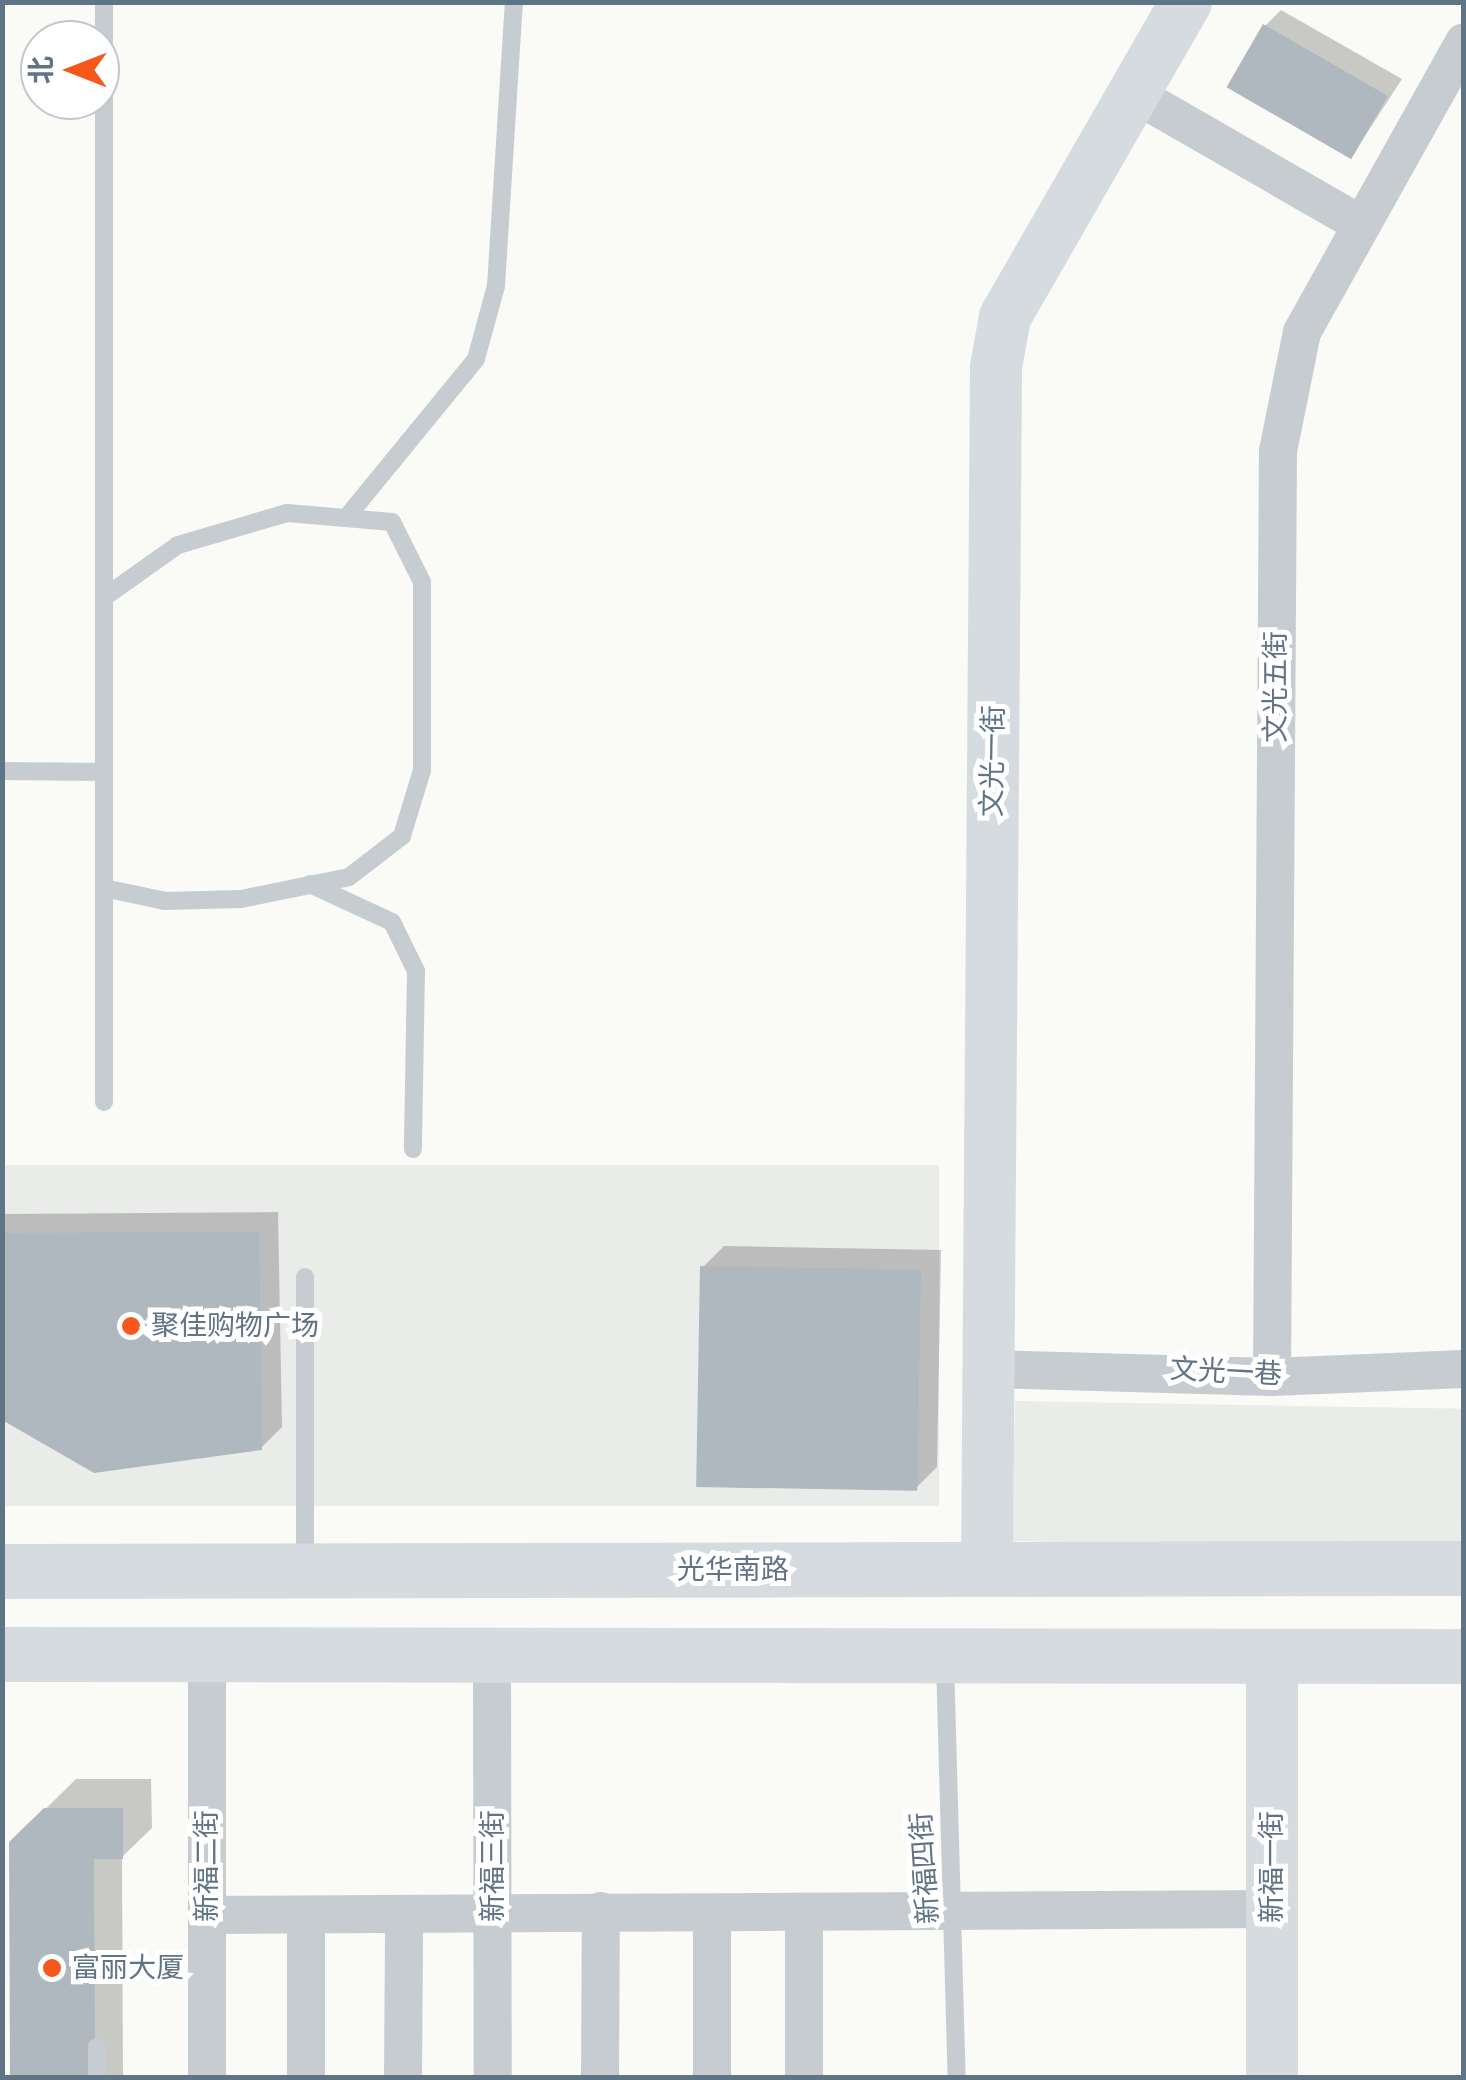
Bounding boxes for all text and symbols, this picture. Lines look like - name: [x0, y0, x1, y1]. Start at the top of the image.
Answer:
- north arrow: [20, 20, 120, 120]
- text: 北: [25, 56, 58, 84]
- street label: 文光五街: [1259, 631, 1293, 743]
- street label: 文光一街: [975, 705, 1011, 817]
- place label: 聚佳购物广场: [151, 1309, 319, 1343]
- marker: 聚佳购物广场: [120, 1315, 142, 1337]
- street label: 文光一巷: [1169, 1352, 1283, 1392]
- street label: 光华南路: [677, 1553, 789, 1587]
- street label: 新福二街: [190, 1810, 224, 1922]
- street label: 新福三街: [476, 1810, 510, 1922]
- street label: 新福四街: [904, 1811, 946, 1925]
- street label: 新福一街: [1255, 1811, 1289, 1923]
- place label: 富丽大厦: [72, 1951, 184, 1985]
- marker: 富丽大厦: [41, 1957, 63, 1979]

